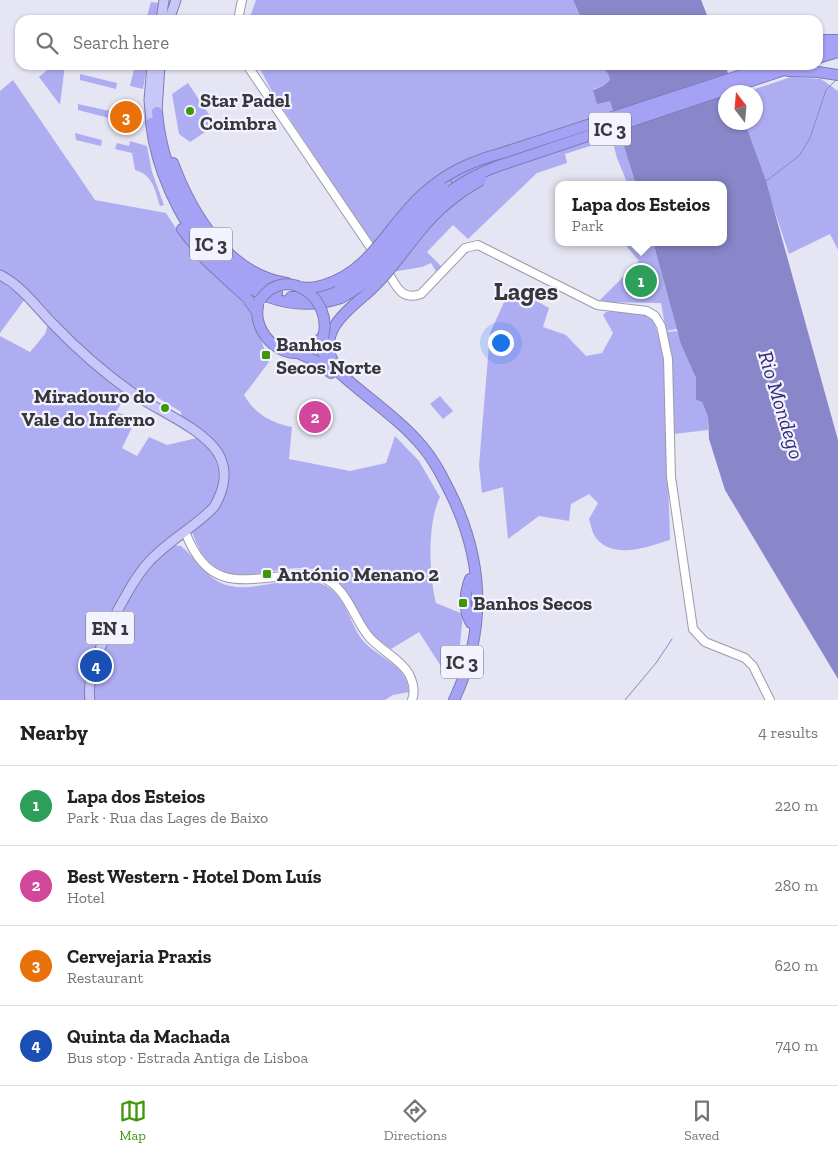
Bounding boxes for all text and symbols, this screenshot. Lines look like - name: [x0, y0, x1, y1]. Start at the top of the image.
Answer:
- search box: [15, 15, 823, 70]
- icon: search: [33, 29, 61, 57]
- text: Search here: [73, 31, 169, 54]
- north arrow: [718, 85, 763, 130]
- place label: Star Padel Coimbra: [200, 88, 290, 135]
- pin: 3: [110, 98, 142, 136]
- marker: Star Padel Coimbra: [184, 105, 196, 117]
- road number: IC 3: [589, 112, 631, 146]
- popup: [555, 181, 727, 246]
- text: Lapa dos Esteios: [572, 193, 710, 216]
- text: Park: [572, 216, 604, 235]
- road number: IC 3: [190, 228, 232, 260]
- pin: 1: [625, 262, 657, 300]
- district label: Lages: [494, 276, 558, 306]
- your location: [488, 330, 514, 356]
- place label: Banhos Secos Norte: [276, 332, 382, 379]
- water label: Rio Mondego: [753, 348, 810, 462]
- marker: Banhos Secos Norte: [260, 349, 272, 361]
- place label: Miradouro do Vale do Inferno: [22, 384, 156, 431]
- pin: 2: [299, 398, 331, 436]
- marker: Miradouro do Vale do Inferno: [159, 402, 171, 414]
- place label: António Menano 2: [277, 562, 439, 586]
- marker: António Menano 2: [261, 568, 273, 580]
- place label: Banhos Secos: [473, 591, 592, 615]
- marker: Banhos Secos: [457, 597, 469, 609]
- road number: EN 1: [86, 612, 134, 644]
- road number: IC 3: [441, 646, 483, 679]
- pin: 4: [80, 647, 112, 685]
- text: Nearby: [20, 720, 88, 745]
- text: 4 results: [758, 723, 818, 742]
- text: Lapa dos Esteios: [67, 785, 205, 808]
- text: 1: [33, 796, 39, 815]
- text: 220 m: [775, 796, 818, 815]
- text: Park · Rua das Lages de Baixo: [67, 808, 268, 827]
- text: Best Western - Hotel Dom Luís: [67, 865, 321, 888]
- text: 2: [32, 876, 40, 895]
- text: 280 m: [774, 876, 818, 895]
- text: Hotel: [67, 888, 105, 907]
- text: Cervejaria Praxis: [67, 945, 212, 968]
- text: 3: [32, 956, 40, 975]
- text: 620 m: [775, 956, 818, 975]
- text: Restaurant: [67, 968, 143, 987]
- text: Quinta da Machada: [67, 1025, 230, 1048]
- text: 4: [31, 1036, 41, 1055]
- text: 740 m: [776, 1036, 818, 1055]
- text: Bus stop · Estrada Antiga de Lisboa: [67, 1048, 308, 1067]
- tab: Map: [119, 1097, 147, 1144]
- tab: Directions: [384, 1097, 447, 1144]
- tab: Saved: [684, 1097, 719, 1144]

